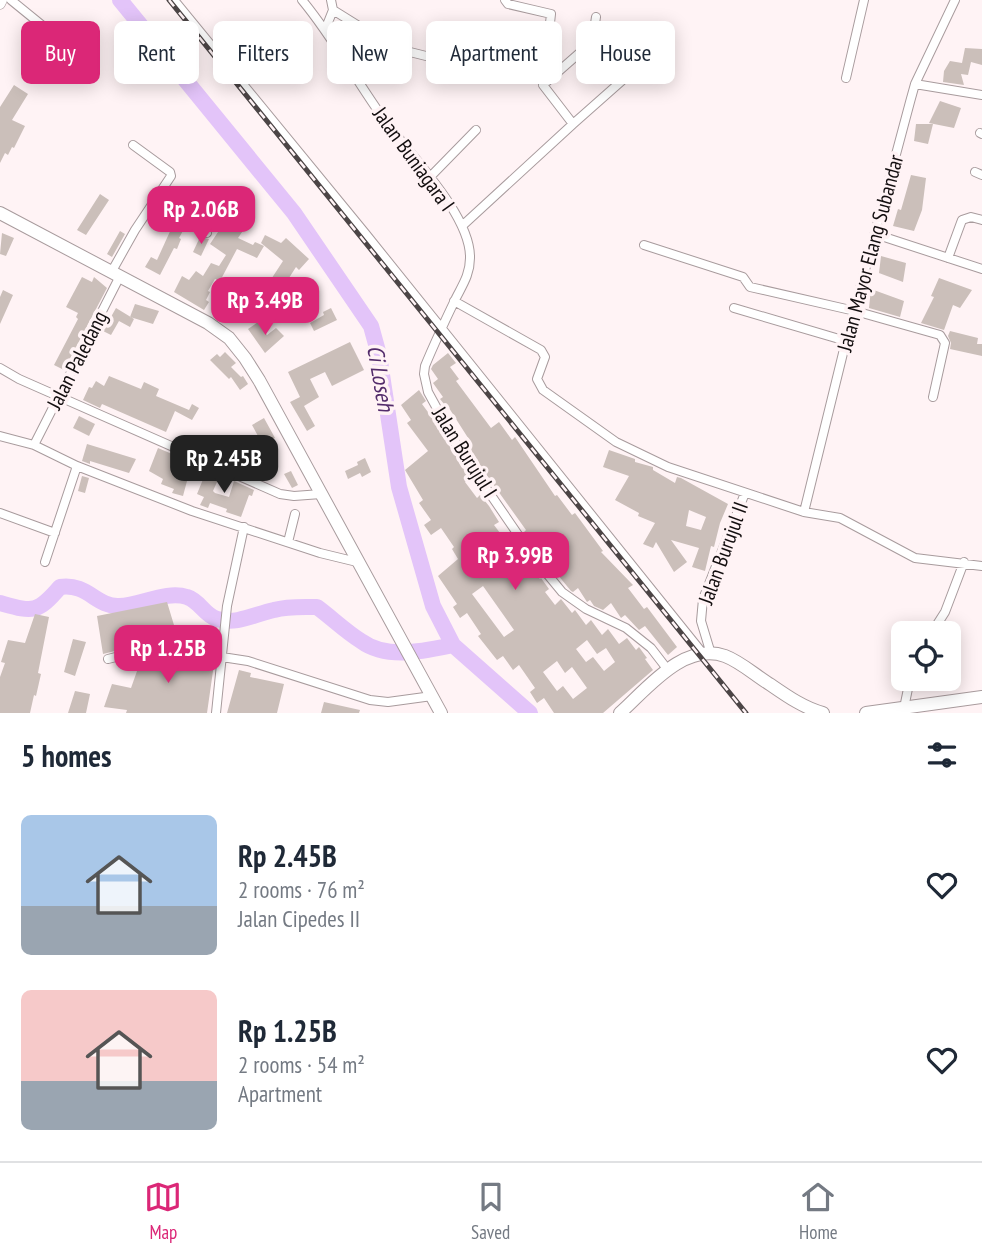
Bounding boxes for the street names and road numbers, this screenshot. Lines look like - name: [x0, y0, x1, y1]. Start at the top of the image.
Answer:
- street label: Jalan Buniagara I: [366, 101, 461, 217]
- street label: Jalan Mayor Elang Subandar: [830, 151, 909, 355]
- street label: Jalan Paledang: [40, 306, 113, 415]
- street label: Jalan Burujul I: [426, 401, 504, 502]
- street label: Jalan Burujul II: [692, 498, 754, 609]

